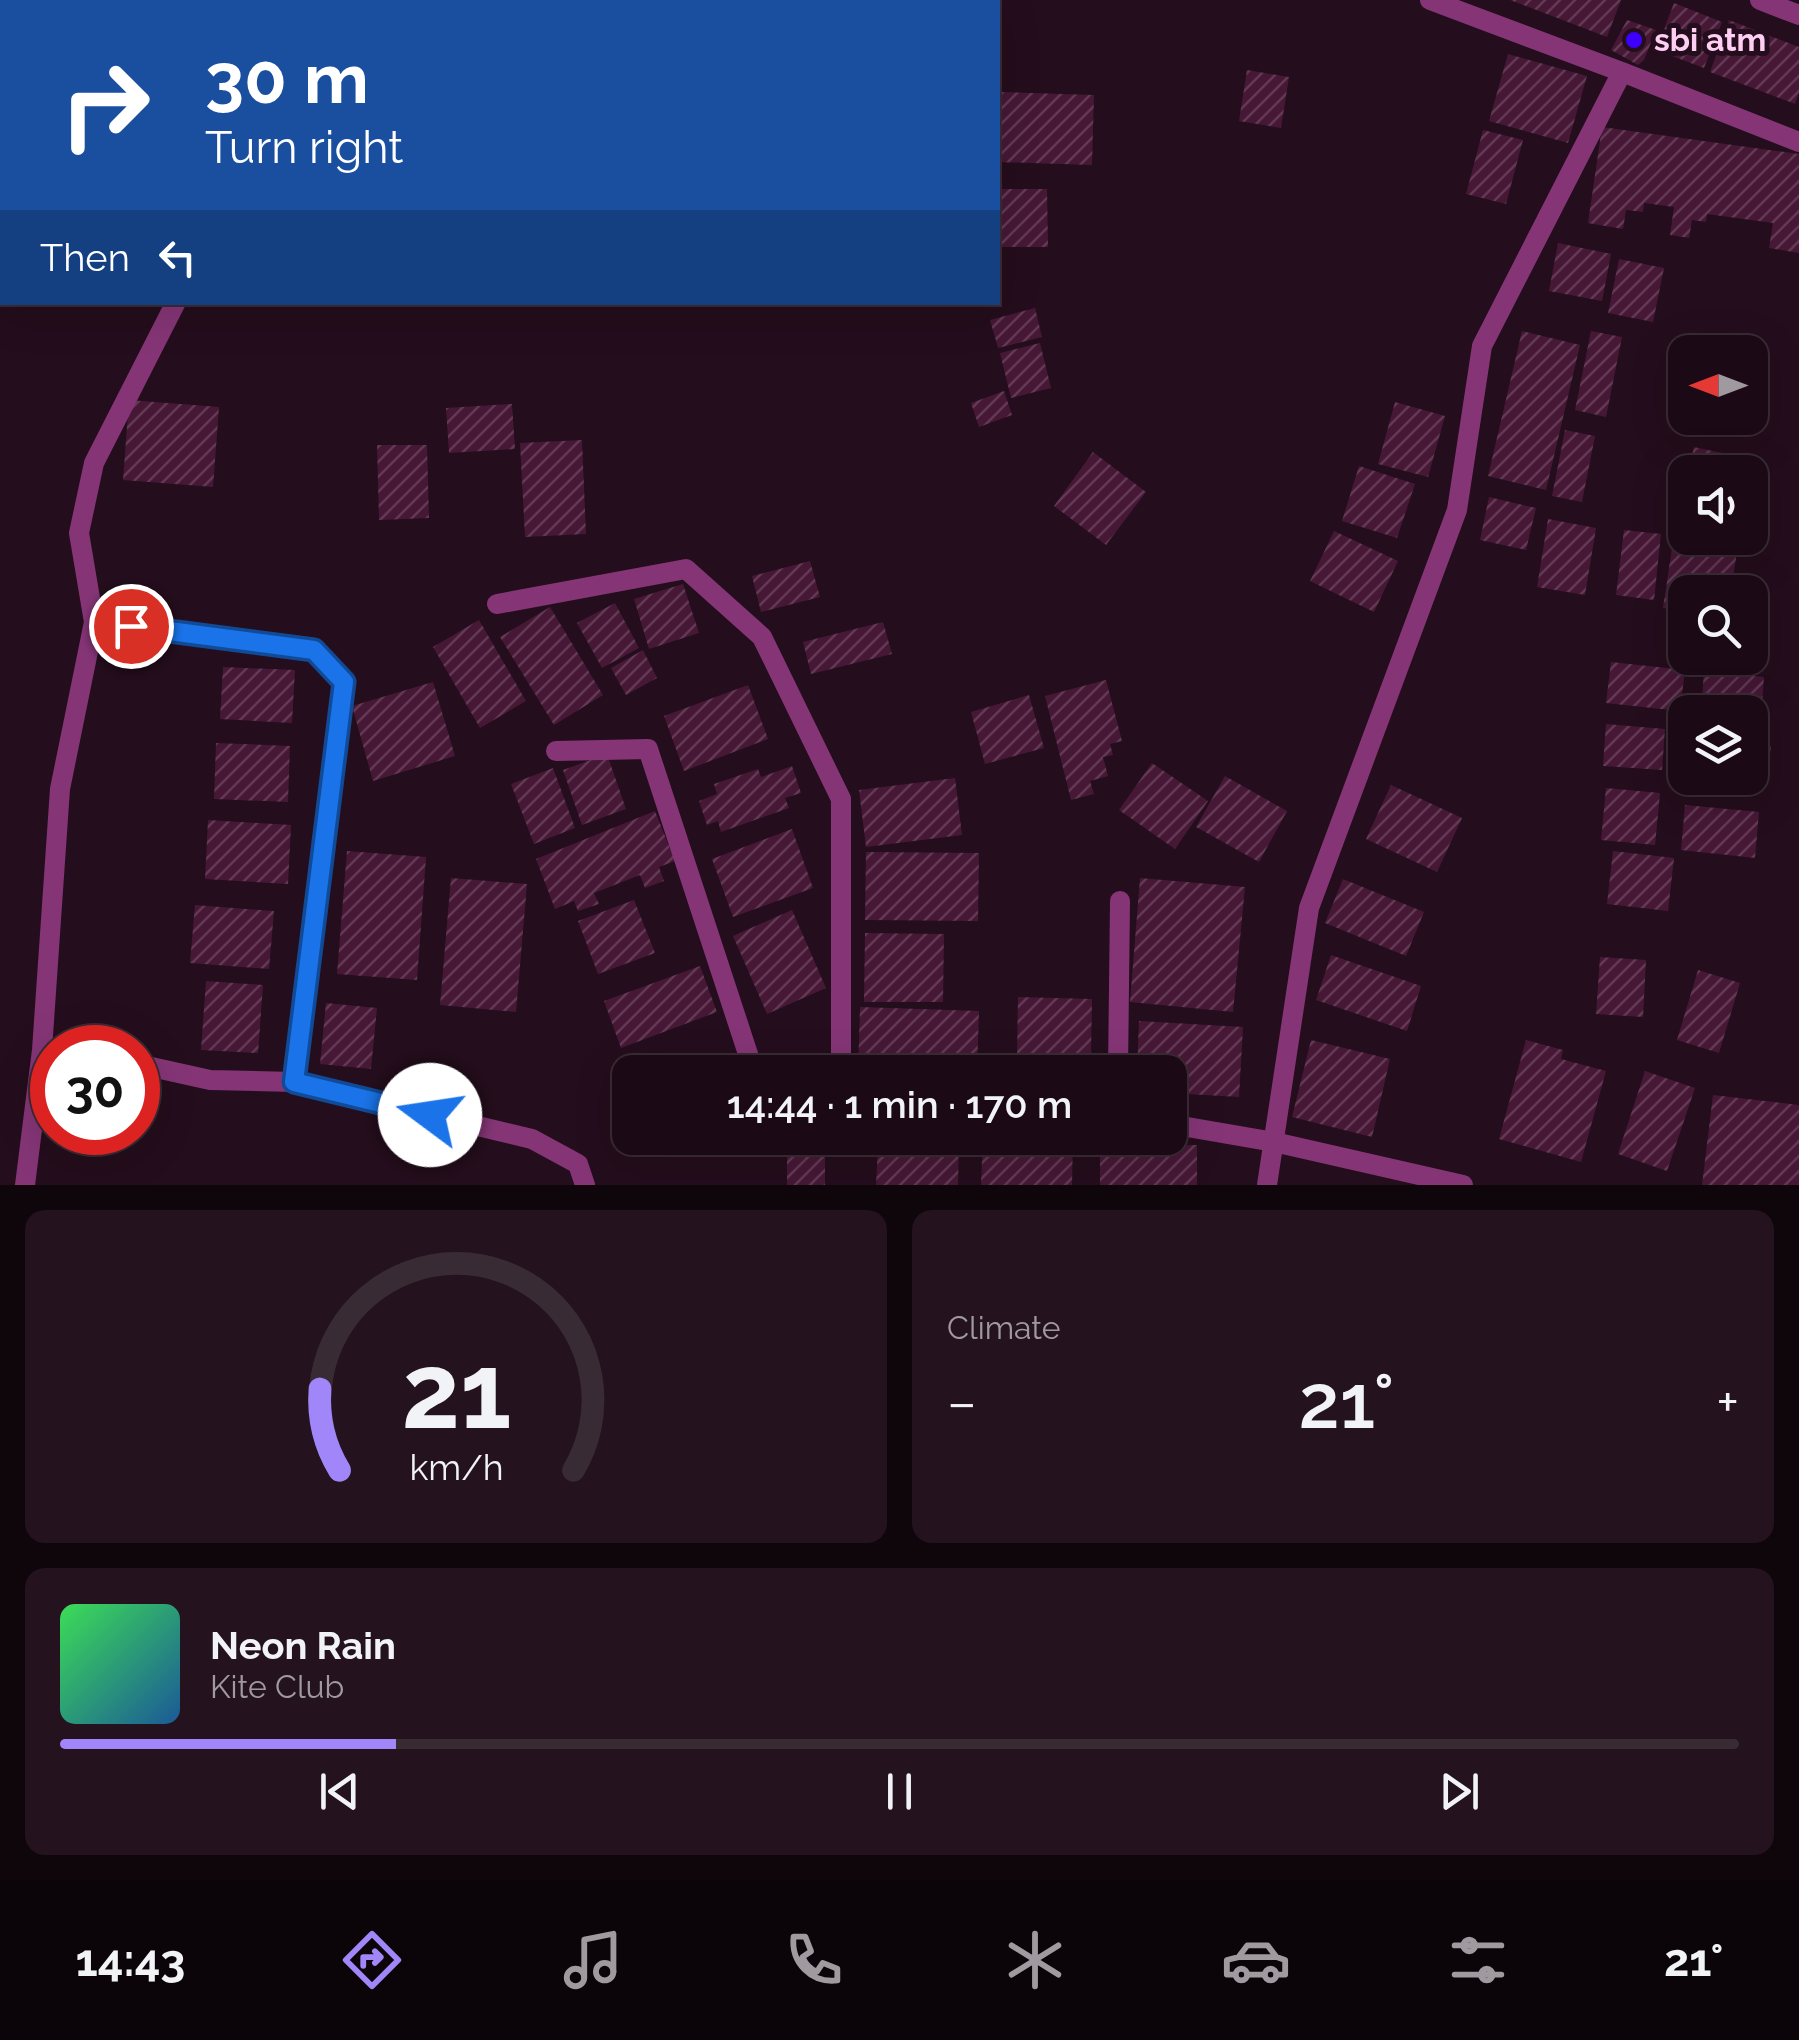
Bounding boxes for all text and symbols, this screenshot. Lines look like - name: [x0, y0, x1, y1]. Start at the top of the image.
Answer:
- place label: sbi atm: [1654, 21, 1766, 58]
- marker: sbi atm: [1623, 29, 1645, 51]
- text: 30 m: [205, 37, 369, 119]
- icon: right: [40, 40, 170, 170]
- text: Turn right: [205, 121, 403, 174]
- icon: left: [150, 230, 205, 285]
- text: Then: [40, 235, 130, 280]
- north arrow: [1668, 335, 1768, 435]
- map controls: [1668, 335, 1768, 795]
- button: sound: [1668, 455, 1768, 555]
- button: search: [1668, 575, 1768, 675]
- pin: [89, 584, 174, 669]
- icon: arrive: [104, 599, 159, 654]
- button: layers: [1668, 695, 1768, 795]
- speed limit sign: 30: [30, 1025, 160, 1155]
- position arrow: [378, 1063, 482, 1167]
- text: 14:44 · 1 min · 170 m: [727, 1082, 1072, 1127]
- text: Climate: [947, 1309, 1061, 1346]
- text: 21: [401, 1330, 511, 1452]
- text: 21°: [1299, 1357, 1394, 1446]
- text: −: [947, 1370, 977, 1435]
- text: +: [1716, 1370, 1739, 1435]
- text: km/h: [409, 1446, 503, 1488]
- text: Neon Rain: [210, 1623, 396, 1668]
- text: Kite Club: [210, 1668, 344, 1705]
- icon: previous: [312, 1764, 367, 1819]
- icon: pause: [872, 1764, 927, 1819]
- icon: next: [1432, 1764, 1487, 1819]
- icon: directions: [337, 1925, 407, 1995]
- icon: music: [558, 1925, 628, 1995]
- icon: phone: [779, 1925, 849, 1995]
- icon: climate: [1000, 1925, 1070, 1995]
- icon: car: [1221, 1925, 1291, 1995]
- icon: filters: [1443, 1925, 1513, 1995]
- text: 14:43: [76, 1934, 185, 1987]
- text: 21°: [1664, 1934, 1723, 1987]

